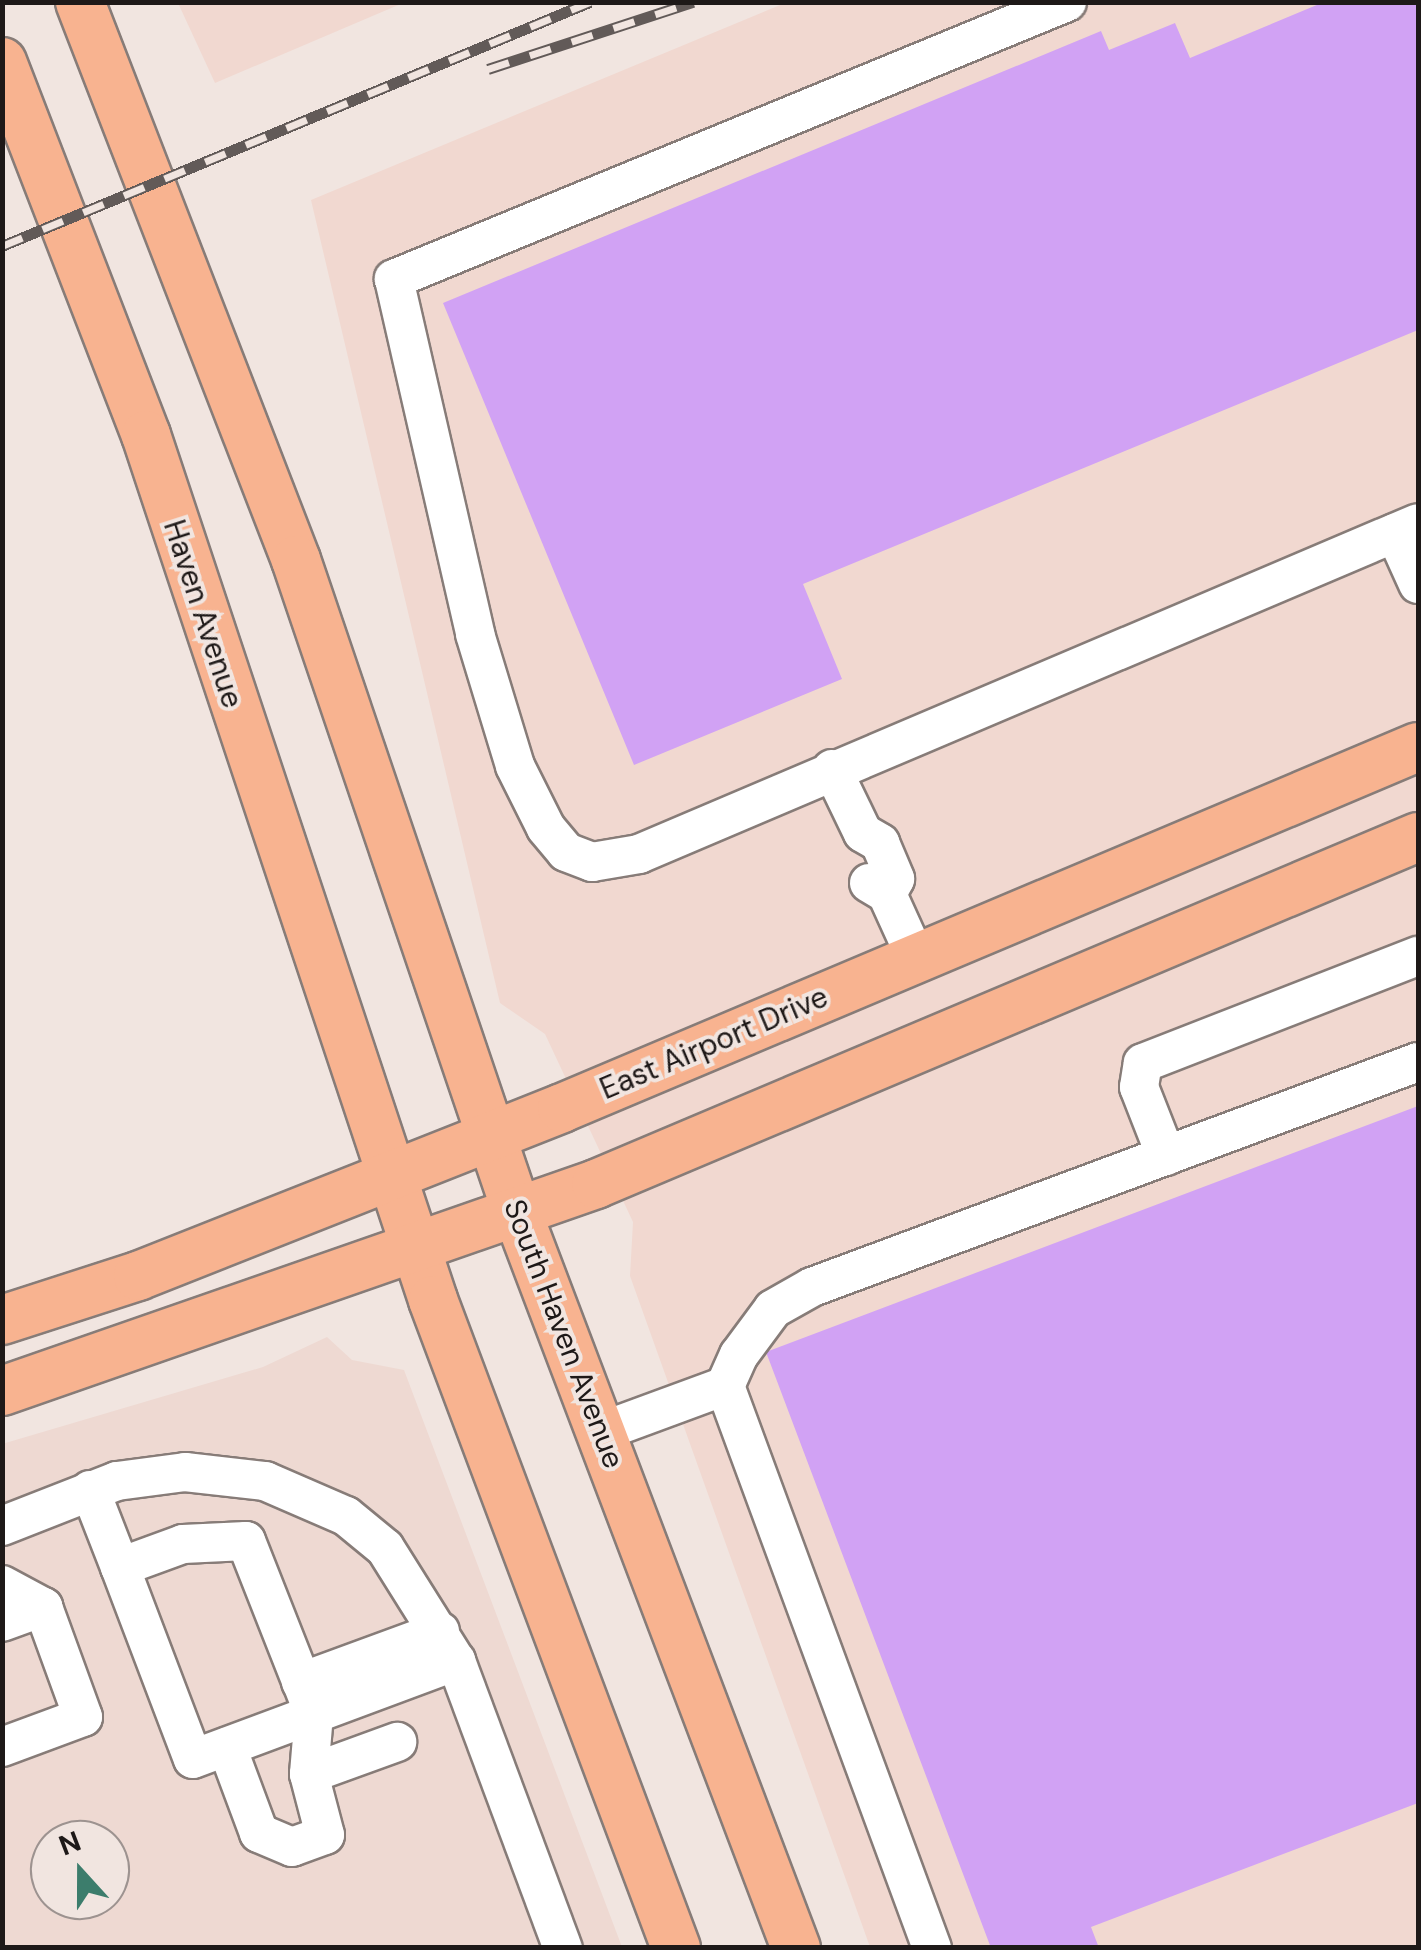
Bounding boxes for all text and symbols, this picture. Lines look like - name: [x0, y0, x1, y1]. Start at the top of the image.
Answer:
- street label: Haven Avenue: [156, 516, 250, 712]
- street label: East Airport Drive: [595, 979, 833, 1107]
- street label: South Haven Avenue: [496, 1195, 632, 1473]
- north arrow: [30, 1820, 130, 1920]
- text: N: [54, 1822, 86, 1864]

